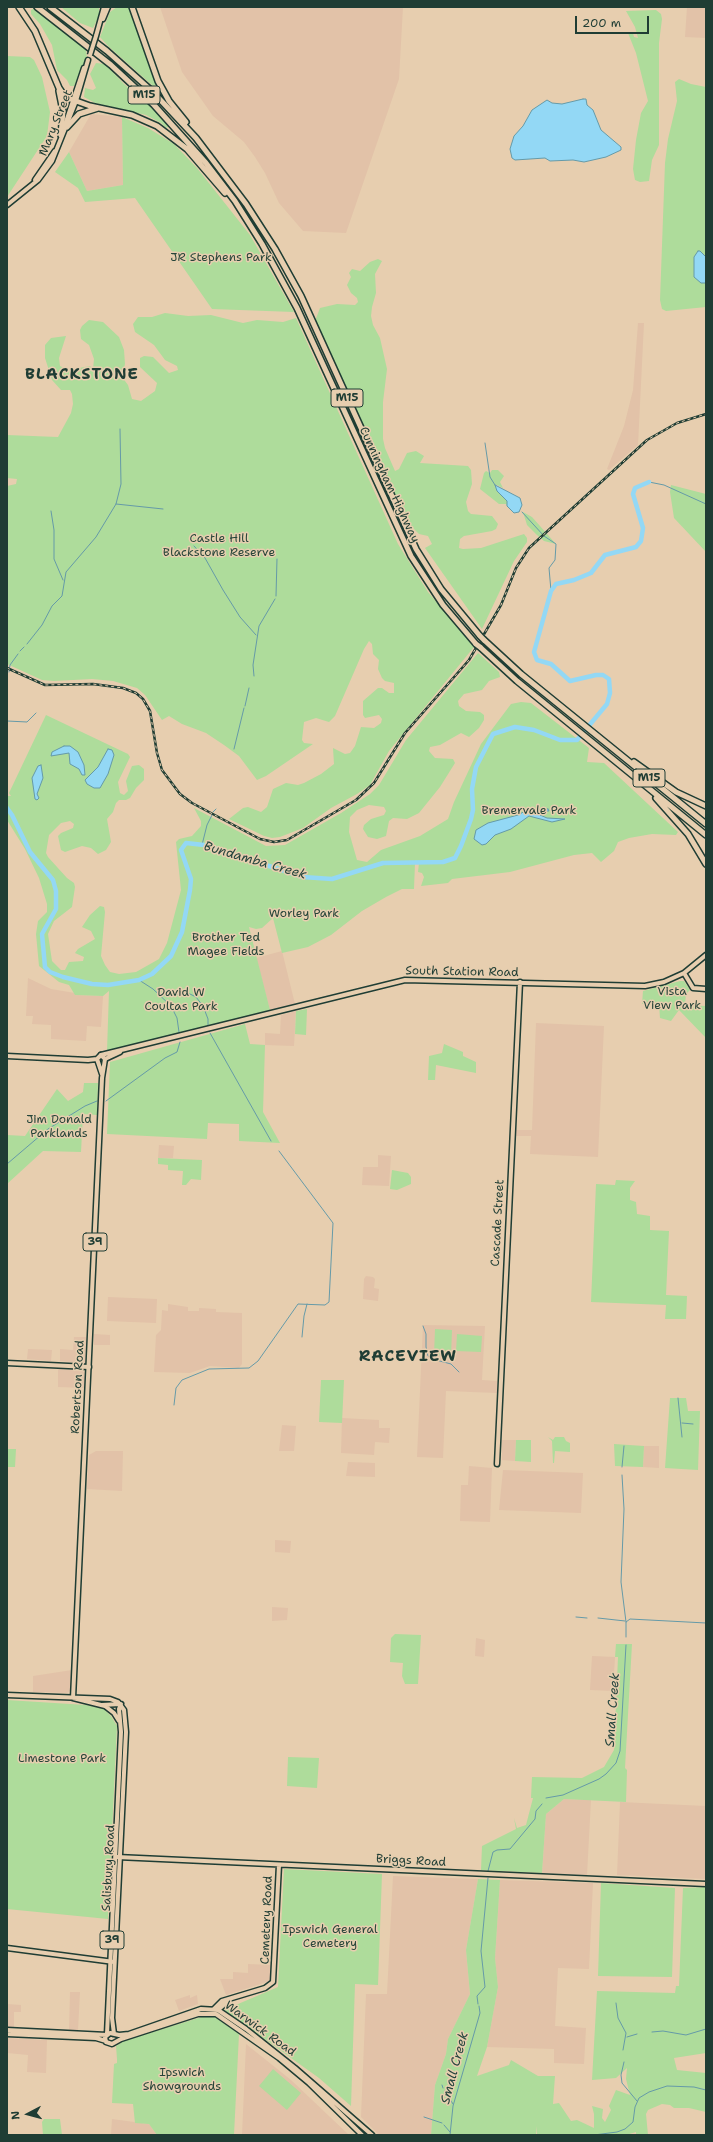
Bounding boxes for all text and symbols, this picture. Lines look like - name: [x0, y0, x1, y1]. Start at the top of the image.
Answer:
- scale bar: [577, 8, 651, 34]
- text: 200 m: [582, 15, 621, 31]
- road number: M15: [128, 86, 160, 104]
- street label: Mary Street: [36, 88, 76, 158]
- park label: JR Stephens Park: [170, 251, 272, 265]
- district label: BLACKSTONE: [25, 365, 139, 385]
- road number: M15: [331, 389, 363, 407]
- street label: Cunningham Highway: [356, 425, 422, 545]
- park label: Castle Hill Blackstone Reserve: [163, 532, 275, 560]
- road number: M15: [633, 769, 665, 787]
- park label: Bremervale Park: [482, 804, 576, 818]
- water label: Bundamba Creek: [202, 839, 308, 883]
- park label: Worley Park: [269, 907, 339, 921]
- park label: Brother Ted Magee Fields: [187, 931, 265, 959]
- street label: South Station Road: [405, 964, 519, 980]
- park label: Vista View Park: [643, 985, 701, 1013]
- park label: David W Coultas Park: [144, 986, 218, 1014]
- park label: Jim Donald Parklands: [26, 1113, 92, 1141]
- street label: Cascade Street: [489, 1179, 507, 1267]
- road number: 39: [83, 1233, 107, 1251]
- street label: Robertson Road: [68, 1340, 88, 1434]
- district label: RACEVIEW: [359, 1347, 457, 1367]
- water label: Small Creek: [603, 1672, 623, 1748]
- park label: Limestone Park: [18, 1752, 106, 1766]
- street label: Salisbury Road: [100, 1824, 118, 1912]
- street label: Briggs Road: [376, 1852, 446, 1870]
- street label: Cemetery Road: [258, 1875, 276, 1965]
- park label: Ipswich General Cemetery: [282, 1923, 378, 1951]
- road number: 39: [100, 1931, 124, 1949]
- street label: Warwick Road: [222, 1998, 298, 2060]
- water label: Small Creek: [438, 2030, 472, 2106]
- park label: Ipswich Showgrounds: [143, 2066, 221, 2094]
- north arrow: [8, 2094, 48, 2134]
- text: N: [8, 2110, 23, 2120]

